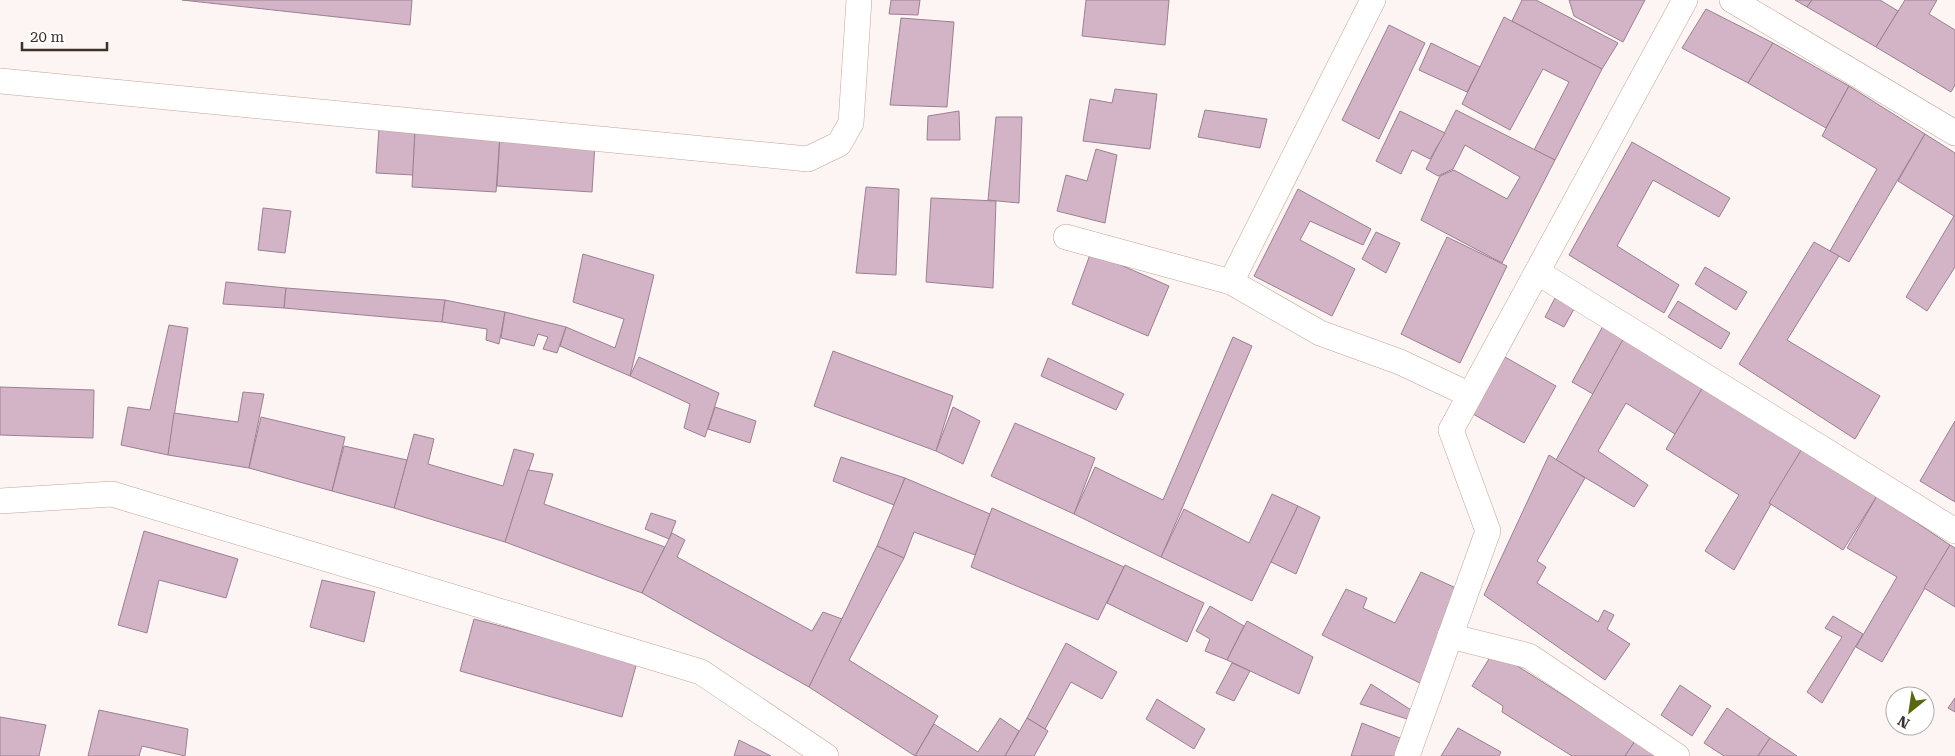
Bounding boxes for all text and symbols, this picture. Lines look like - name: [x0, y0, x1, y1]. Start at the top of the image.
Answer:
- scale bar: [22, 20, 108, 52]
- text: 20 m: [30, 28, 65, 46]
- north arrow: [1885, 686, 1935, 736]
- text: N: [1895, 713, 1912, 732]

